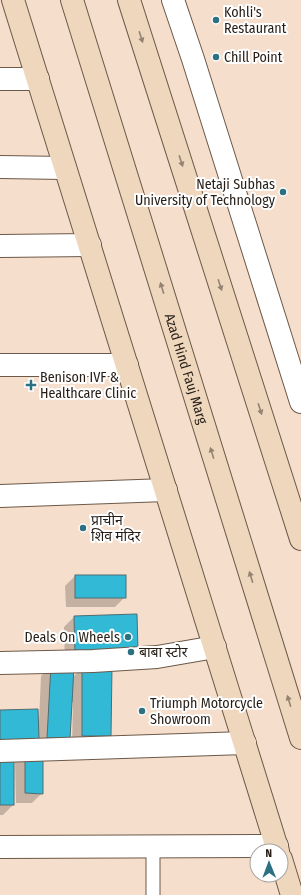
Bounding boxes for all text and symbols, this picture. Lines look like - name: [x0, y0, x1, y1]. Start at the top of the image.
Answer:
- place label: Kohli's Restaurant: [224, 4, 287, 37]
- marker: Kohli's Restaurant: [211, 15, 221, 25]
- one-way arrow: [138, 31, 144, 43]
- place label: Chill Point: [224, 49, 283, 66]
- marker: Chill Point: [211, 52, 221, 62]
- one-way arrow: [178, 155, 184, 167]
- place label: Netaji Subhas University of Technology: [135, 176, 276, 209]
- marker: Netaji Subhas University of Technology: [278, 187, 288, 197]
- one-way arrow: [217, 279, 223, 291]
- one-way arrow: [158, 282, 164, 294]
- street label: Azad Hind Fauj Marg: [161, 311, 212, 427]
- place label: Benison IVF & Healthcare Clinic: [40, 369, 136, 402]
- marker: Benison IVF & Healthcare Clinic: [25, 379, 37, 391]
- one-way arrow: [257, 403, 263, 415]
- one-way arrow: [209, 446, 215, 458]
- place label: प्राचीन शिव मंदिर: [91, 512, 141, 545]
- marker: प्राचीन शिव मंदिर: [78, 523, 88, 533]
- one-way arrow: [248, 571, 254, 583]
- place label: Deals On Wheels: [25, 629, 120, 646]
- marker: Deals On Wheels: [123, 632, 133, 642]
- place label: बाबा स्टोर: [139, 644, 188, 661]
- marker: बाबा स्टोर: [126, 647, 136, 657]
- place label: Triumph Motorcycle Showroom: [150, 695, 263, 728]
- one-way arrow: [286, 695, 292, 707]
- marker: Triumph Motorcycle Showroom: [137, 706, 147, 716]
- north arrow: [249, 843, 289, 883]
- text: N: [265, 847, 272, 860]

